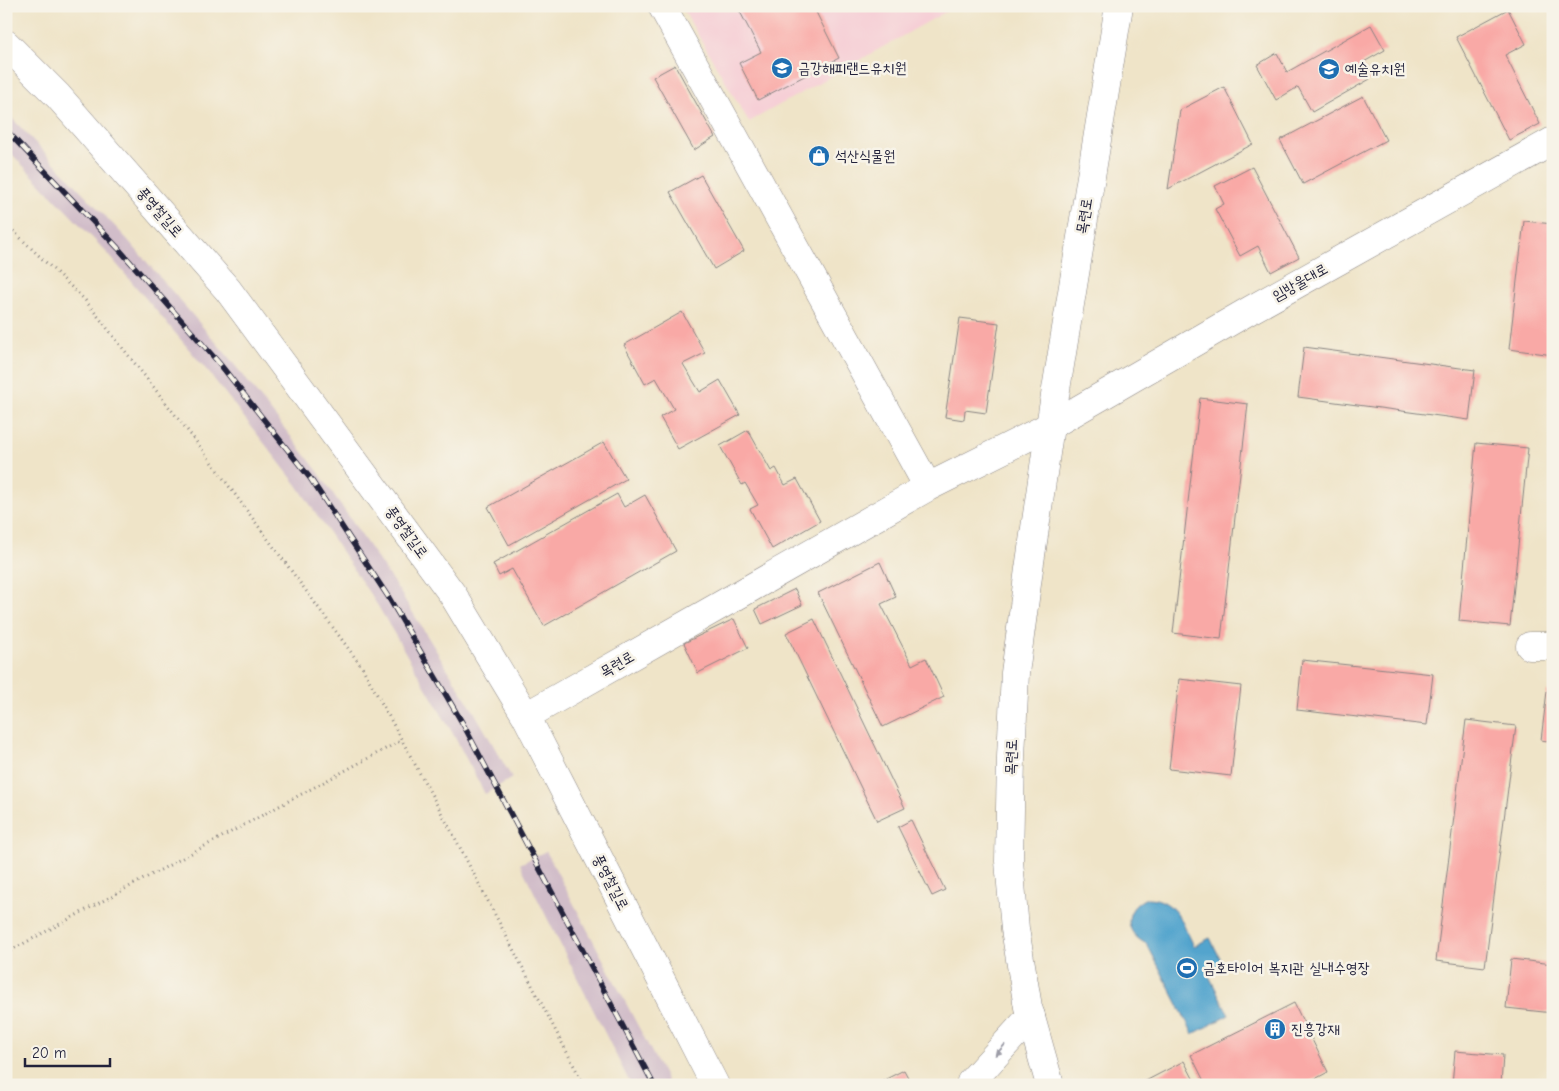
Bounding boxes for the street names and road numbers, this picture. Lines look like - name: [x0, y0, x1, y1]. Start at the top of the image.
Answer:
- street label: 풍영철길로: [133, 183, 187, 241]
- street label: 목련로: [1072, 197, 1096, 235]
- street label: 임방울대로: [1269, 259, 1331, 305]
- street label: 풍영철길로: [382, 502, 432, 562]
- street label: 목련로: [597, 647, 637, 681]
- street label: 목련로: [1001, 739, 1021, 775]
- street label: 풍영철길로: [589, 851, 633, 913]

